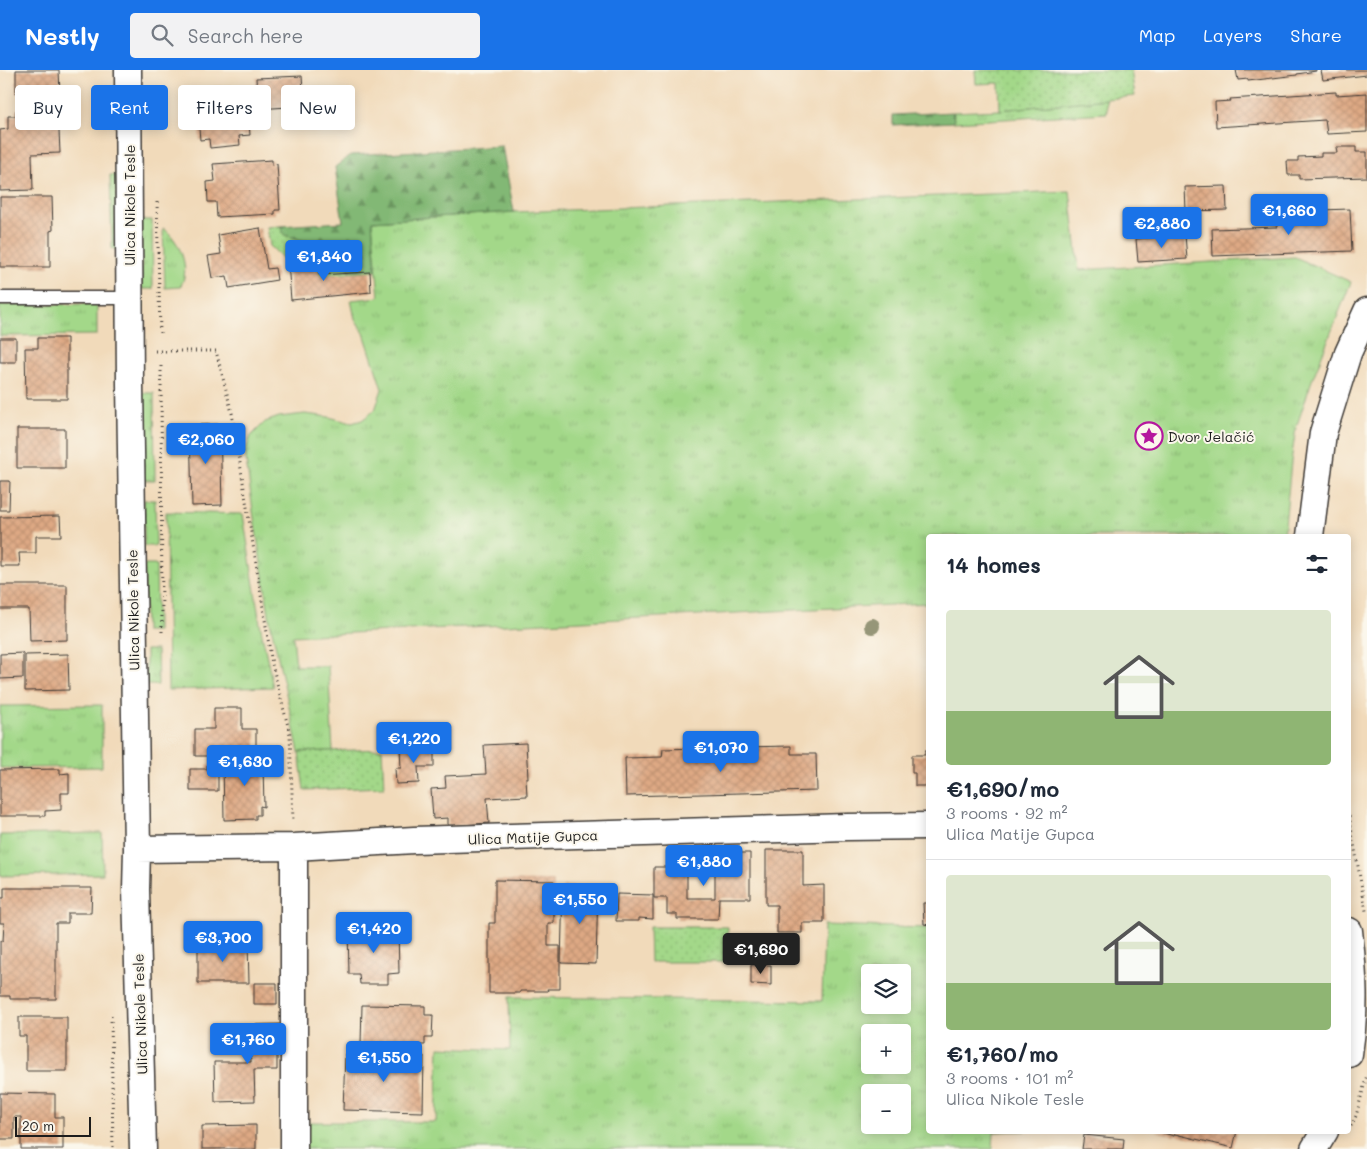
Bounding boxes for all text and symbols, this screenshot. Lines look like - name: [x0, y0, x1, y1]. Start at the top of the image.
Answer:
- search box: [130, 13, 480, 58]
- text: Nestly: [25, 20, 100, 51]
- icon: search: [148, 21, 176, 49]
- text: Search here: [188, 23, 303, 48]
- text: Map: [1139, 23, 1175, 47]
- text: Layers: [1203, 23, 1262, 47]
- text: Share: [1290, 23, 1342, 47]
- chip: Buy: [15, 85, 81, 130]
- chip: Rent: [91, 85, 168, 130]
- chip: Filters: [178, 85, 271, 130]
- chip: New: [281, 85, 355, 130]
- street label: Ulica Nikole Tesle: [120, 144, 139, 266]
- pin: €1,660: [1248, 194, 1330, 236]
- text: €1,660: [1262, 199, 1316, 220]
- pin: €2,880: [1121, 206, 1203, 249]
- text: €2,880: [1134, 212, 1190, 233]
- pin: €1,840: [283, 240, 365, 282]
- text: €1,840: [296, 245, 352, 266]
- place icon: Dvor Jelačić: [1134, 421, 1164, 451]
- pin: €2,060: [165, 422, 247, 465]
- place label: Dvor Jelačić: [1168, 427, 1254, 446]
- text: €2,060: [177, 428, 235, 449]
- street label: Ulica Nikole Tesle: [122, 549, 144, 671]
- icon: filters: [1303, 550, 1331, 578]
- text: 14 homes: [946, 551, 1041, 578]
- icon: home: [1094, 642, 1184, 732]
- pin: €1,220: [373, 722, 455, 764]
- text: €1,220: [387, 727, 441, 748]
- pin: €1,070: [680, 730, 762, 773]
- text: €1,070: [694, 736, 748, 757]
- pin: €1,630: [204, 744, 286, 787]
- text: €1,630: [218, 750, 272, 771]
- text: €1,690/mo: [946, 775, 1059, 802]
- text: 3 rooms · 92 m²: [946, 802, 1068, 823]
- text: Ulica Matije Gupca: [946, 823, 1095, 844]
- street label: Ulica Matije Gupca: [468, 825, 598, 849]
- pin: €1,880: [663, 844, 745, 887]
- text: €1,880: [676, 850, 732, 871]
- pin: €1,550: [539, 882, 621, 925]
- text: €1,550: [553, 888, 607, 909]
- icon: home: [1094, 908, 1184, 998]
- pin: €1,420: [333, 912, 415, 954]
- text: €1,420: [347, 917, 401, 938]
- pin: €3,700: [182, 920, 264, 963]
- text: €3,700: [195, 926, 251, 947]
- pin: €1,690: [720, 932, 802, 975]
- text: €1,690: [734, 938, 788, 959]
- street label: Ulica Nikole Tesle: [128, 953, 152, 1075]
- map controls: [861, 964, 911, 1134]
- button: layers: [861, 964, 911, 1014]
- pin: €1,760: [207, 1022, 289, 1065]
- button: +: [861, 1024, 911, 1074]
- text: €1,760: [221, 1028, 275, 1049]
- pin: €1,550: [343, 1040, 425, 1083]
- text: €1,760/mo: [946, 1040, 1058, 1067]
- text: €1,550: [357, 1046, 411, 1067]
- text: 3 rooms · 101 m²: [946, 1067, 1073, 1088]
- button: −: [861, 1084, 911, 1134]
- text: Ulica Nikole Tesle: [946, 1088, 1084, 1109]
- scale bar: [15, 1114, 91, 1137]
- text: 20 m: [22, 1116, 54, 1135]

